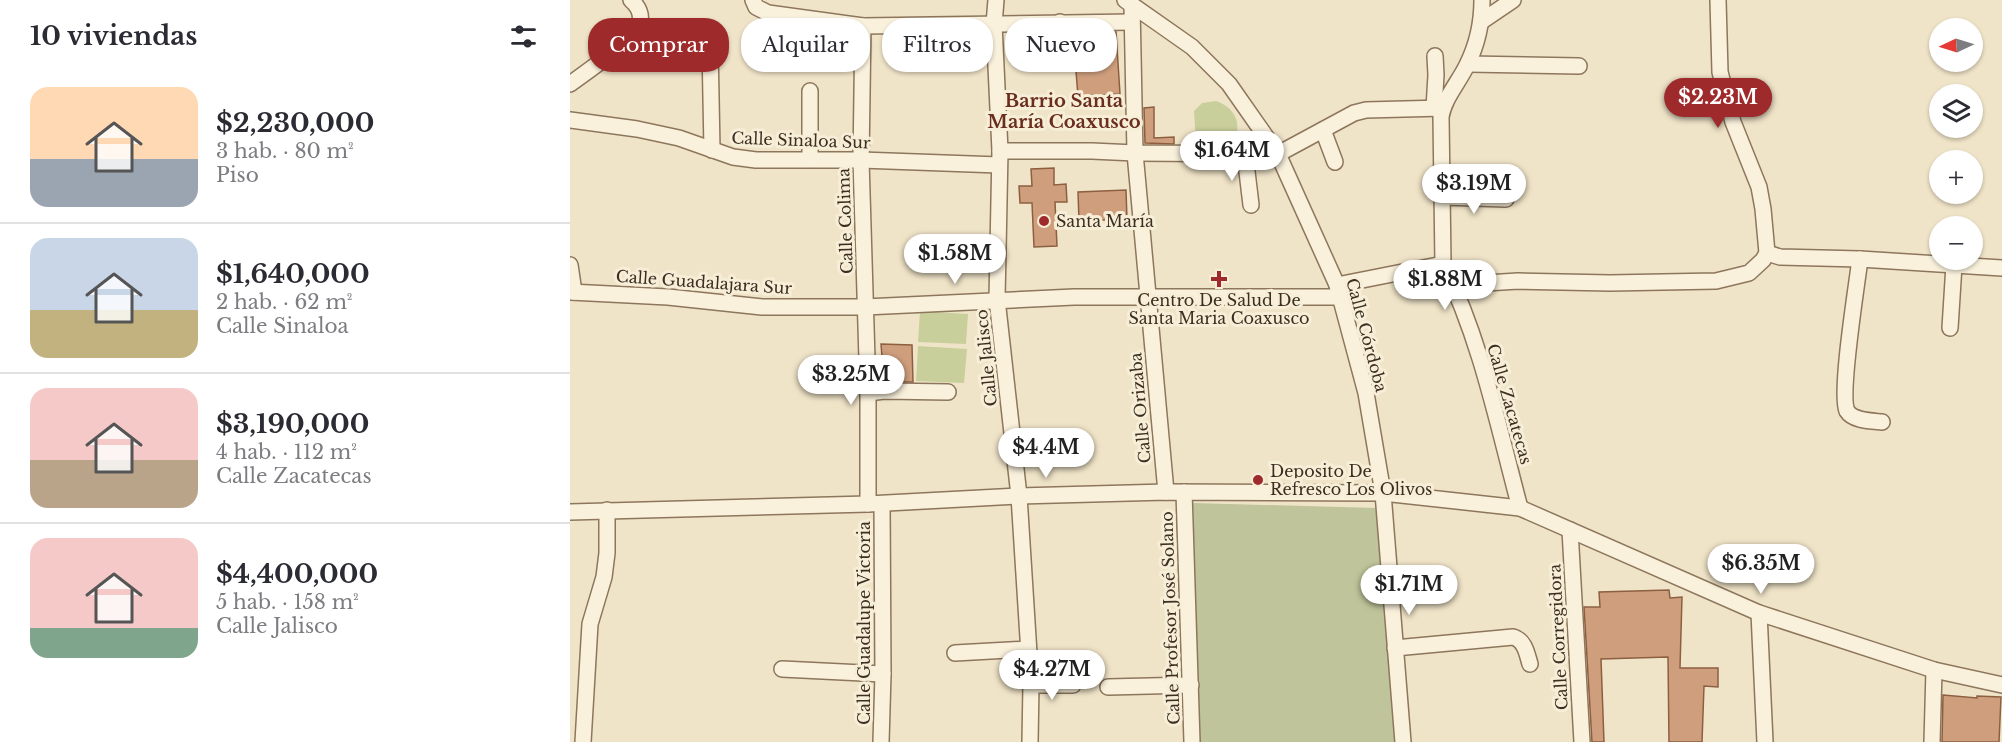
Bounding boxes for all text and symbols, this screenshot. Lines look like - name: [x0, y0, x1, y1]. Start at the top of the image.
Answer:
- chip: Comprar: [588, 18, 729, 72]
- chip: Alquilar: [741, 18, 870, 72]
- chip: Filtros: [882, 18, 993, 72]
- chip: Nuevo: [1005, 18, 1117, 72]
- north arrow: [1929, 18, 1983, 72]
- map controls: [1929, 18, 1983, 270]
- text: 10 viviendas: [30, 20, 197, 52]
- icon: filters: [507, 20, 540, 53]
- pin: $2.23M: [1669, 78, 1767, 129]
- button: layers: [1929, 84, 1983, 138]
- text: $2.23M: [1678, 85, 1758, 109]
- district label: Barrio Santa María Coaxusco: [987, 90, 1141, 133]
- text: $2,230,000: [216, 107, 374, 139]
- icon: home: [78, 111, 150, 183]
- street label: Calle Sinaloa Sur: [731, 128, 871, 152]
- pin: $1.64M: [1183, 131, 1281, 182]
- text: $1.64M: [1194, 138, 1270, 162]
- text: 3 hab. · 80 m²: [216, 139, 354, 163]
- button: +: [1929, 150, 1983, 204]
- text: Piso: [216, 163, 259, 187]
- pin: $3.19M: [1425, 164, 1523, 215]
- street label: Calle Colima: [833, 168, 857, 274]
- text: $3.19M: [1436, 171, 1512, 195]
- place label: Santa María: [1056, 211, 1154, 231]
- marker: Santa María: [1037, 214, 1051, 228]
- button: −: [1929, 216, 1983, 270]
- pin: $1.58M: [906, 234, 1004, 285]
- text: $1.58M: [918, 241, 992, 265]
- text: $1,640,000: [216, 258, 370, 290]
- pin: $1.88M: [1396, 260, 1494, 311]
- icon: home: [78, 262, 150, 334]
- street label: Calle Guadalajara Sur: [615, 266, 793, 298]
- text: $1.88M: [1407, 267, 1483, 291]
- marker: Centro De Salud De Santa Maria Coaxusco: [1210, 270, 1228, 288]
- street label: Calle Córdoba: [1342, 276, 1392, 394]
- text: 2 hab. · 62 m²: [216, 290, 353, 314]
- place label: Centro De Salud De Santa Maria Coaxusco: [1128, 290, 1310, 328]
- street label: Calle Jalisco: [971, 308, 1001, 408]
- text: Calle Sinaloa: [216, 314, 349, 338]
- street label: Calle Zacatecas: [1483, 341, 1537, 467]
- street label: Calle Orizaba: [1125, 352, 1155, 464]
- pin: $3.25M: [802, 355, 900, 406]
- text: $3.25M: [812, 362, 890, 386]
- text: $3,190,000: [216, 408, 369, 440]
- icon: home: [78, 412, 150, 484]
- pin: $4.4M: [1004, 428, 1088, 479]
- text: $4.4M: [1012, 435, 1080, 459]
- text: 4 hab. · 112 m²: [216, 440, 357, 464]
- place label: Deposito De Refresco Los Olivos: [1270, 461, 1432, 499]
- text: Calle Zacatecas: [216, 464, 372, 488]
- marker: Deposito De Refresco Los Olivos: [1251, 473, 1265, 487]
- street label: Calle Profesor José Solano: [1156, 511, 1184, 725]
- street label: Calle Guadalupe Victoria: [854, 521, 874, 725]
- pin: $6.35M: [1712, 544, 1810, 595]
- text: $6.35M: [1721, 551, 1801, 575]
- text: $4,400,000: [216, 558, 378, 590]
- icon: home: [78, 562, 150, 634]
- street label: Calle Corregidora: [1544, 563, 1572, 711]
- pin: $1.71M: [1360, 565, 1458, 616]
- text: $1.71M: [1375, 572, 1443, 596]
- text: 5 hab. · 158 m²: [216, 590, 359, 614]
- text: Calle Jalisco: [216, 614, 338, 638]
- pin: $4.27M: [1003, 650, 1101, 701]
- text: $4.27M: [1013, 657, 1091, 681]

